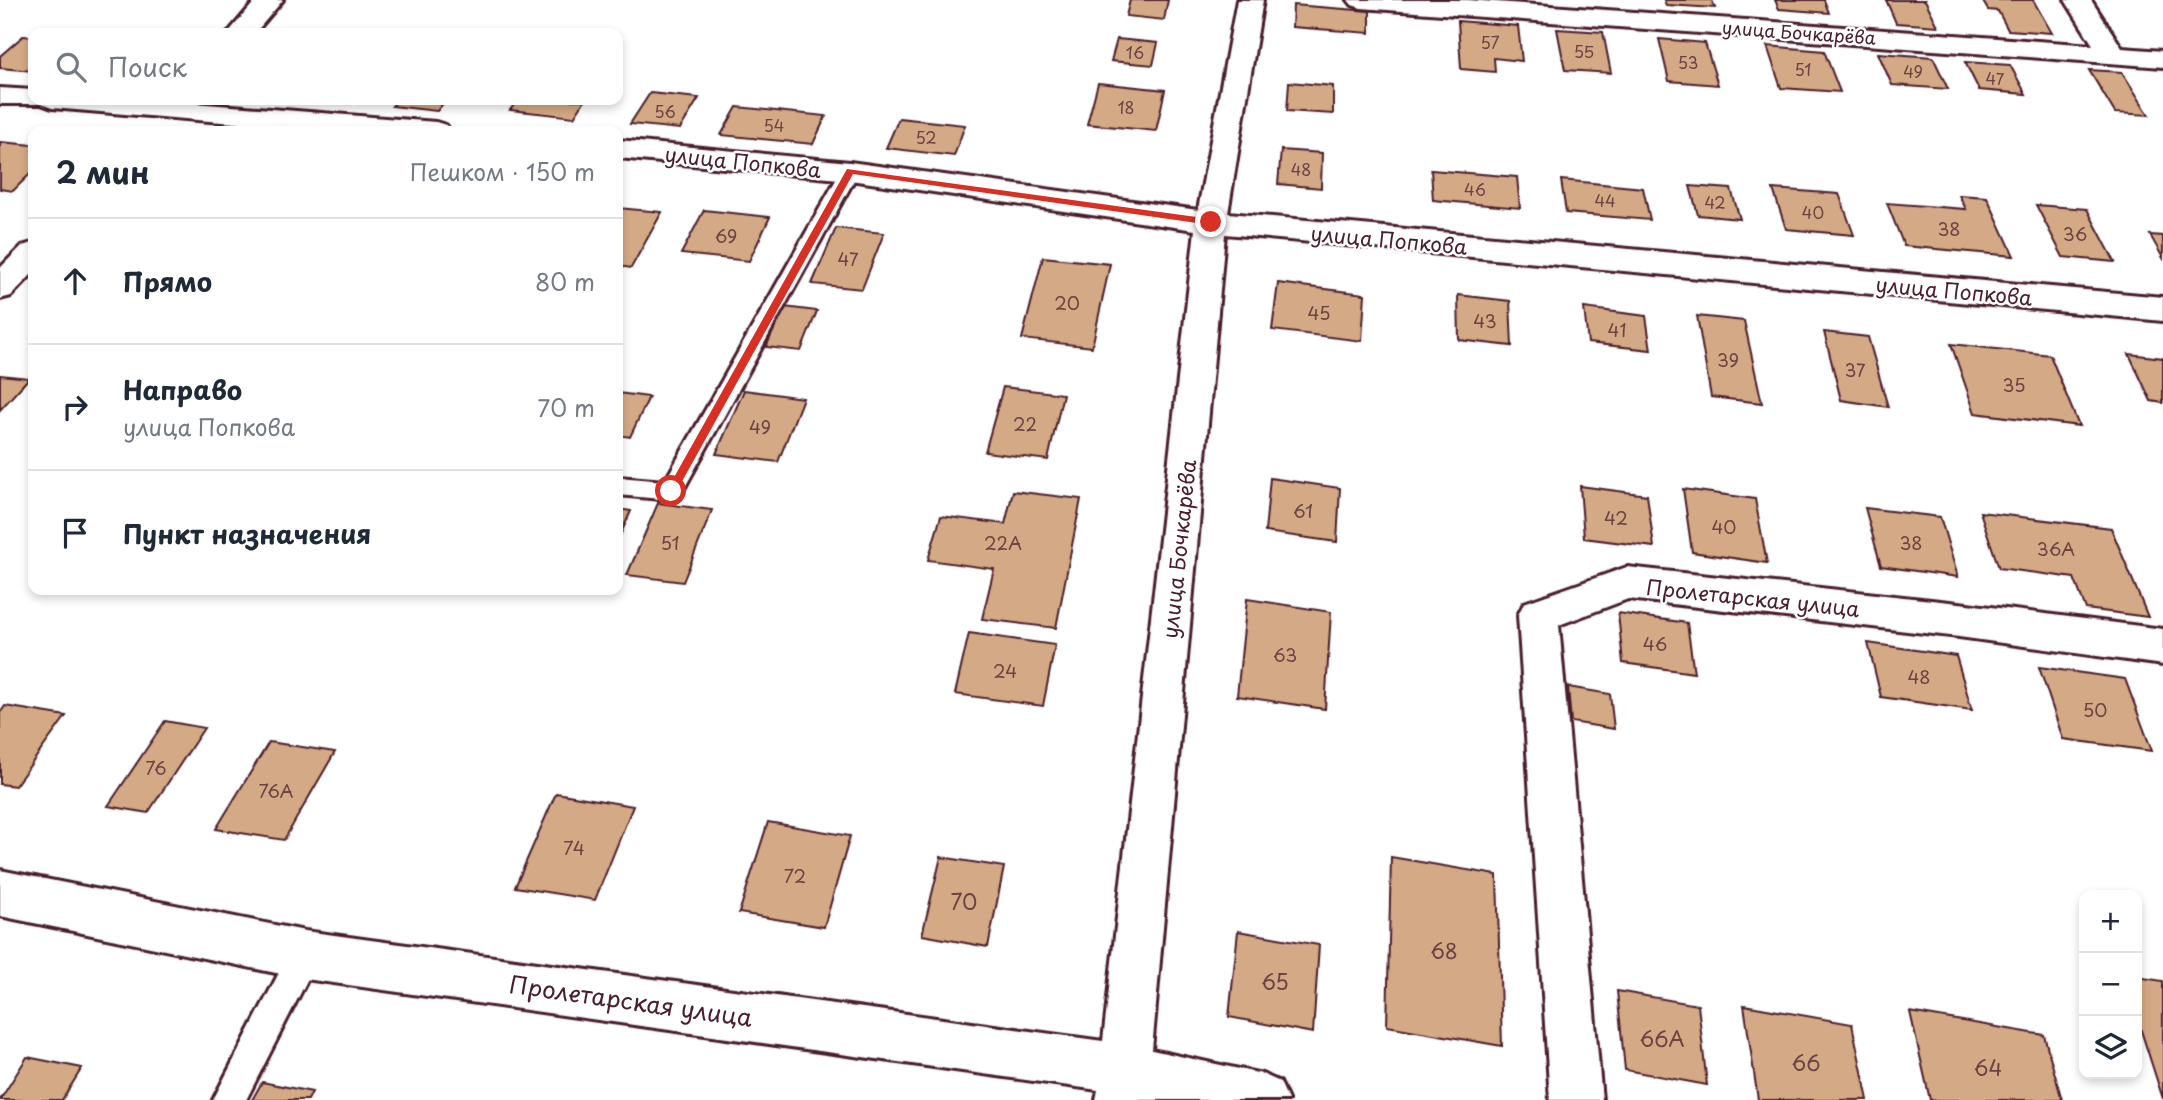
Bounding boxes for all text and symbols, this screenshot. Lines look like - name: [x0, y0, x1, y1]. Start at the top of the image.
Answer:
- street label: улица Бочкарёва: [1721, 13, 1878, 51]
- search box: [28, 28, 623, 105]
- house number: 57: [1480, 30, 1500, 54]
- house number: 55: [1574, 39, 1594, 63]
- house number: 16: [1126, 40, 1144, 64]
- text: Поиск: [108, 47, 187, 86]
- icon: search: [52, 48, 90, 86]
- house number: 53: [1678, 50, 1698, 74]
- house number: 51: [1794, 57, 1812, 81]
- house number: 49: [1903, 59, 1923, 83]
- house number: 47: [1986, 66, 2005, 90]
- house number: 18: [1117, 95, 1135, 119]
- house number: 56: [654, 99, 676, 123]
- house number: 54: [764, 113, 784, 137]
- house number: 52: [915, 125, 937, 149]
- street label: улица Попкова: [663, 137, 823, 185]
- text: 2 мин: [56, 149, 150, 194]
- text: Пешком · 150 m: [410, 154, 595, 189]
- house number: 48: [1291, 157, 1311, 181]
- house number: 46: [1464, 177, 1486, 201]
- house number: 44: [1594, 188, 1616, 212]
- house number: 42: [1704, 190, 1726, 214]
- house number: 40: [1802, 200, 1824, 224]
- route end: [1195, 206, 1226, 237]
- house number: 38: [1937, 215, 1961, 242]
- street label: улица Попкова: [1309, 216, 1469, 262]
- house number: 36: [2063, 220, 2087, 247]
- house number: 69: [715, 222, 737, 249]
- house number: 47: [837, 245, 859, 272]
- icon: ahead: [56, 262, 94, 300]
- text: Прямо: [123, 262, 212, 301]
- text: 80 m: [535, 264, 595, 299]
- street label: улица Попкова: [1874, 267, 2034, 313]
- house number: 20: [1054, 289, 1080, 316]
- house number: 45: [1308, 299, 1331, 326]
- house number: 43: [1473, 307, 1497, 334]
- house number: 41: [1608, 316, 1626, 343]
- house number: 39: [1717, 346, 1739, 373]
- house number: 37: [1844, 356, 1866, 383]
- text: Направо: [123, 370, 242, 409]
- house number: 35: [2002, 371, 2026, 398]
- icon: right: [56, 388, 94, 426]
- text: 70 m: [537, 390, 595, 425]
- text: улица Попкова: [123, 409, 295, 444]
- house number: 22: [1013, 410, 1037, 437]
- house number: 49: [749, 413, 771, 440]
- street label: улица Бочкарёва: [1153, 458, 1203, 640]
- route start: [655, 475, 686, 506]
- house number: 61: [1293, 497, 1313, 524]
- house number: 42: [1604, 504, 1628, 531]
- house number: 40: [1711, 513, 1737, 540]
- icon: arrive: [56, 514, 94, 552]
- text: Пункт назначения: [123, 514, 371, 553]
- house number: 51: [660, 529, 680, 556]
- house number: 22А: [984, 529, 1022, 556]
- house number: 38: [1899, 529, 1923, 556]
- house number: 36А: [2037, 535, 2075, 562]
- street label: Пролетарская улица: [1645, 570, 1862, 624]
- house number: 46: [1643, 630, 1667, 657]
- house number: 63: [1273, 641, 1297, 668]
- house number: 24: [993, 657, 1017, 684]
- house number: 48: [1907, 663, 1931, 690]
- house number: 50: [2083, 696, 2107, 723]
- house number: 76: [145, 754, 167, 781]
- house number: 76А: [258, 777, 294, 804]
- house number: 74: [563, 834, 585, 861]
- house number: 72: [784, 862, 806, 889]
- house number: 70: [951, 885, 977, 917]
- map controls: [2079, 890, 2142, 1079]
- button: +: [2079, 890, 2142, 953]
- house number: 68: [1430, 934, 1458, 966]
- button: −: [2079, 953, 2142, 1016]
- street label: Пролетарская улица: [507, 965, 755, 1035]
- house number: 65: [1261, 965, 1289, 997]
- button: layers: [2079, 1016, 2142, 1079]
- house number: 66А: [1639, 1022, 1685, 1054]
- house number: 66: [1791, 1046, 1821, 1078]
- house number: 64: [1974, 1051, 2002, 1083]

